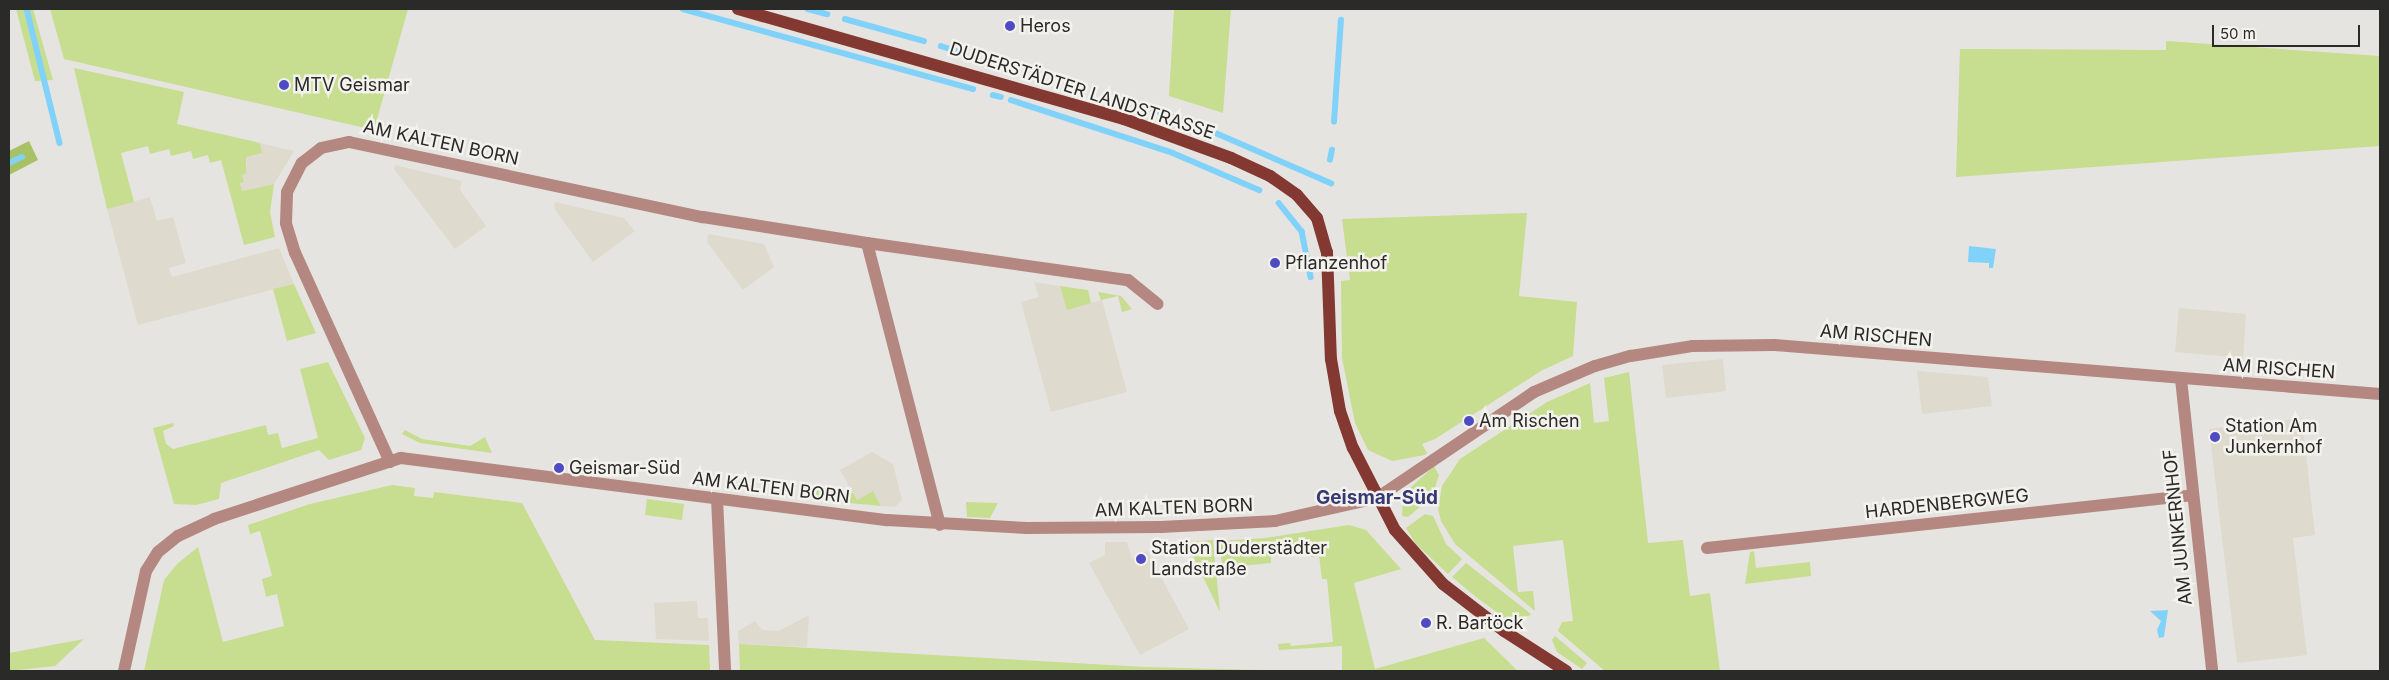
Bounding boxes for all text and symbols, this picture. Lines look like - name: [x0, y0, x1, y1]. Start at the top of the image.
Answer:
- place label: Heros: [1020, 15, 1071, 37]
- scale bar: [2214, 15, 2362, 47]
- marker: Heros: [1004, 20, 1016, 32]
- text: 50 m: [2220, 24, 2256, 43]
- street label: DUDERSTÄDTER LANDSTRASSE: [947, 38, 1217, 144]
- place label: MTV Geismar: [294, 74, 410, 96]
- marker: MTV Geismar: [278, 79, 290, 91]
- street label: AM KALTEN BORN: [361, 116, 521, 170]
- place label: Pflanzenhof: [1285, 252, 1387, 274]
- marker: Pflanzenhof: [1269, 257, 1281, 269]
- street label: AM RISCHEN: [1819, 320, 1933, 352]
- street label: AM RISCHEN: [2222, 354, 2336, 384]
- place label: Am Rischen: [1479, 410, 1580, 432]
- marker: Am Rischen: [1463, 415, 1475, 427]
- place label: Station Am Junkernhof: [2225, 416, 2322, 458]
- marker: Station Am Junkernhof: [2209, 431, 2221, 443]
- street label: AM JUNKERNHOF: [2159, 448, 2197, 606]
- place label: Geismar-Süd: [569, 457, 680, 479]
- marker: Geismar-Süd: [553, 462, 565, 474]
- street label: AM KALTEN BORN: [691, 468, 851, 508]
- street label: HARDENBERGWEG: [1864, 485, 2030, 523]
- district label: Geismar-Süd: [1316, 487, 1438, 509]
- street label: AM KALTEN BORN: [1094, 494, 1254, 522]
- place label: Station Duderstädter Landstraße: [1151, 538, 1327, 580]
- marker: Station Duderstädter Landstraße: [1135, 553, 1147, 565]
- place label: R. Bartöck: [1436, 612, 1523, 634]
- marker: R. Bartöck: [1420, 617, 1432, 629]

